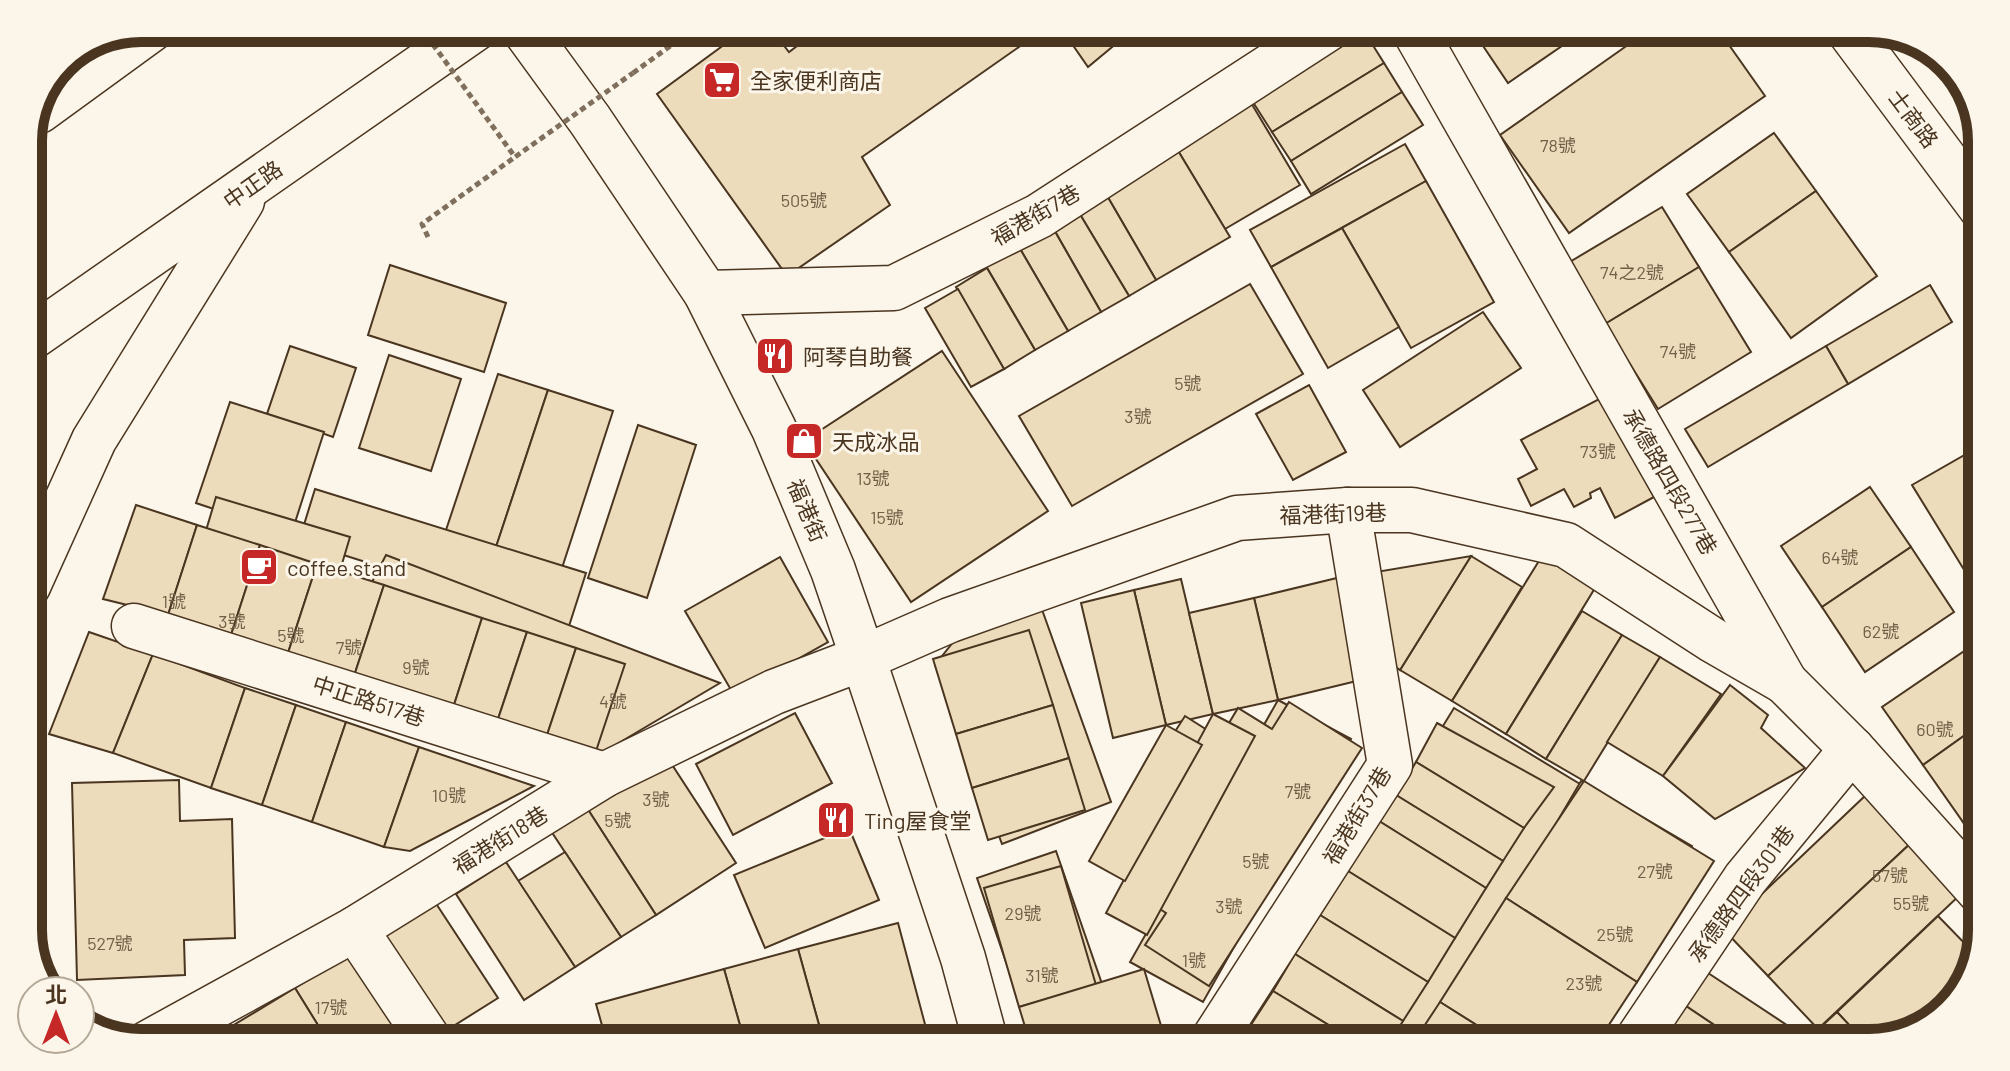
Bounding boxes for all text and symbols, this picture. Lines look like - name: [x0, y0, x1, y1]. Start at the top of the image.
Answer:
- supermarket icon: 全家便利商店: [701, 59, 743, 101]
- place label: 全家便利商店: [750, 67, 882, 93]
- street label: 士商路: [1884, 84, 1944, 152]
- house number: 78號: [1540, 134, 1576, 156]
- street label: 中正路: [218, 154, 286, 214]
- street label: 福港街7巷: [986, 178, 1084, 250]
- house number: 505號: [781, 189, 827, 211]
- house number: 74之2號: [1600, 261, 1664, 283]
- restaurant icon: 阿琴自助餐: [754, 335, 796, 377]
- house number: 74號: [1660, 340, 1696, 362]
- place label: 阿琴自助餐: [803, 343, 913, 369]
- house number: 5號: [1174, 372, 1202, 394]
- street label: 承德路四段277巷: [1619, 403, 1723, 559]
- house number: 3號: [1124, 405, 1152, 427]
- shop icon: 天成冰品: [783, 420, 825, 462]
- place label: 天成冰品: [832, 428, 920, 454]
- house number: 73號: [1580, 440, 1616, 462]
- house number: 13號: [856, 467, 890, 489]
- street label: 福港街: [783, 475, 833, 545]
- street label: 福港街19巷: [1279, 498, 1387, 528]
- house number: 15號: [870, 506, 904, 528]
- cafe icon: coffee stand: [238, 546, 280, 588]
- house number: 64號: [1821, 546, 1859, 568]
- place label: coffee stand: [287, 554, 406, 580]
- house number: 1號: [162, 590, 186, 612]
- house number: 3號: [218, 610, 246, 632]
- house number: 62號: [1863, 620, 1899, 642]
- house number: 5號: [277, 624, 305, 646]
- house number: 7號: [336, 636, 362, 658]
- house number: 9號: [402, 656, 430, 678]
- street label: 中正路517巷: [309, 670, 429, 730]
- house number: 4號: [599, 690, 627, 712]
- house number: 60號: [1916, 718, 1954, 740]
- street label: 福港街37巷: [1317, 761, 1395, 869]
- house number: 7號: [1285, 780, 1311, 802]
- house number: 10號: [432, 784, 466, 806]
- house number: 3號: [642, 788, 670, 810]
- restaurant icon: Ting屋食堂: [815, 799, 857, 841]
- street label: 福港街18巷: [448, 800, 552, 878]
- place label: Ting屋食堂: [864, 807, 971, 833]
- house number: 5號: [604, 809, 632, 831]
- street label: 承德路四段301巷: [1682, 819, 1798, 967]
- house number: 5號: [1242, 850, 1270, 872]
- house number: 27號: [1637, 860, 1673, 882]
- house number: 57號: [1872, 864, 1908, 886]
- house number: 55號: [1893, 892, 1929, 914]
- house number: 3號: [1215, 895, 1243, 917]
- house number: 29號: [1004, 902, 1042, 924]
- house number: 25號: [1597, 923, 1633, 945]
- house number: 527號: [87, 932, 133, 954]
- house number: 1號: [1182, 949, 1206, 971]
- house number: 31號: [1025, 964, 1059, 986]
- house number: 23號: [1566, 972, 1602, 994]
- north arrow: [16, 975, 96, 1055]
- text: 北: [45, 981, 67, 1007]
- house number: 17號: [315, 996, 347, 1018]

